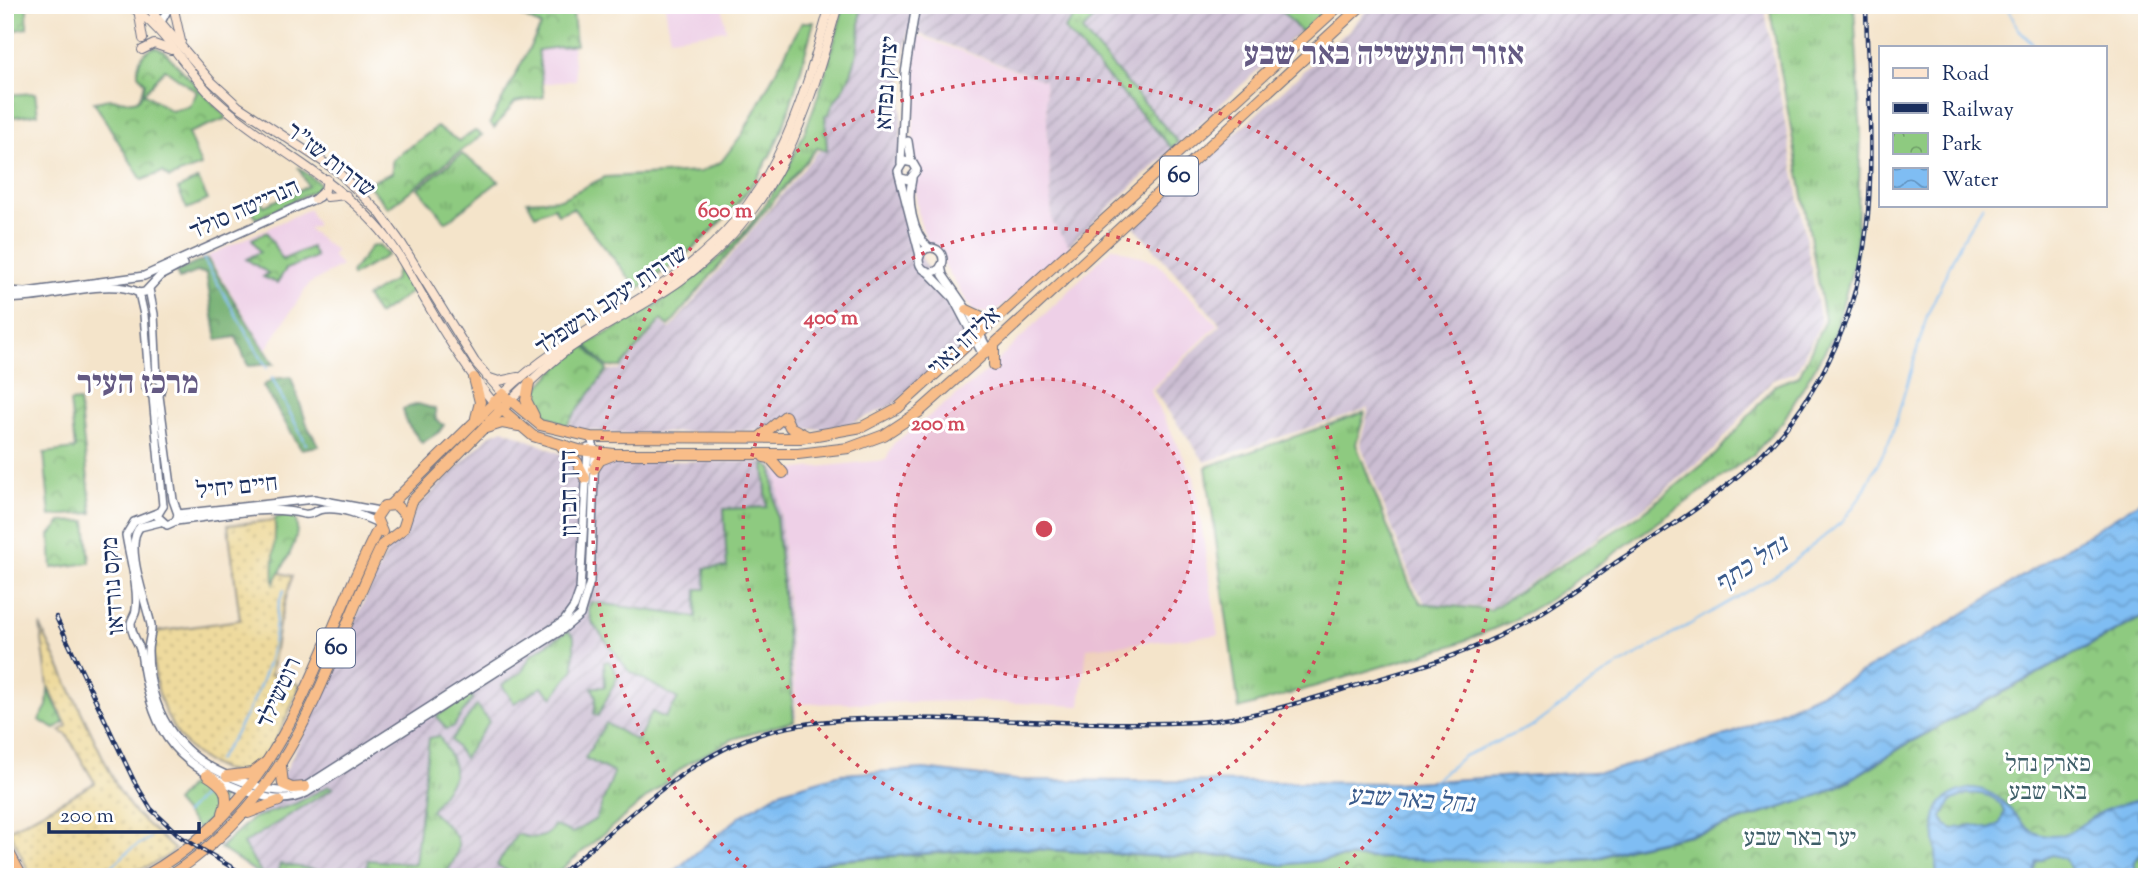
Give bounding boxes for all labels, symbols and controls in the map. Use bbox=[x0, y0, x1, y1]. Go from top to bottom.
district label: אזור התעשייה באר שבע bbox=[1244, 33, 1524, 79]
street label: יצחק נפחא bbox=[868, 35, 908, 131]
legend bbox=[1879, 46, 2106, 206]
text: Road bbox=[1942, 60, 1989, 90]
text: Railway bbox=[1942, 96, 2014, 126]
street label: שדרות שז"ר bbox=[278, 115, 382, 207]
text: Park bbox=[1942, 130, 1983, 160]
road number: 60 bbox=[1160, 156, 1198, 196]
text: Water bbox=[1942, 166, 1999, 196]
street label: הנרייטה סולד bbox=[185, 171, 305, 249]
text: 600 m bbox=[698, 197, 753, 227]
street label: שדרות יעקב גרשפלד bbox=[529, 237, 695, 365]
street label: אליהו נאוי bbox=[921, 299, 1009, 385]
text: 400 m bbox=[803, 304, 859, 334]
district label: מרכז העיר bbox=[77, 362, 199, 408]
text: 200 m bbox=[911, 410, 966, 440]
street label: דרך חברון bbox=[552, 449, 588, 537]
street label: חיים יחיל bbox=[194, 467, 280, 509]
centre of rings bbox=[1032, 517, 1056, 541]
water label: נחל כתף bbox=[1708, 526, 1798, 603]
street label: מקס נורדאו bbox=[94, 536, 134, 636]
road number: 60 bbox=[317, 628, 355, 668]
street label: רוטשילד bbox=[249, 652, 311, 734]
park label: פארק נחל באר שבע bbox=[2005, 748, 2091, 810]
water label: נחל באר שבע bbox=[1347, 778, 1477, 824]
scale bar bbox=[49, 791, 200, 835]
text: 200 m bbox=[60, 802, 114, 832]
park label: יער באר שבע bbox=[1744, 822, 1856, 856]

